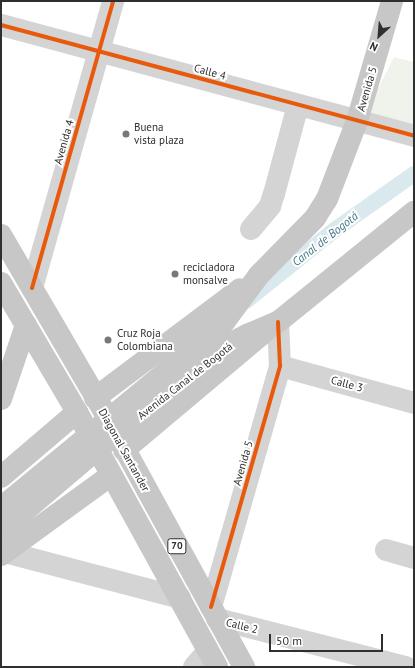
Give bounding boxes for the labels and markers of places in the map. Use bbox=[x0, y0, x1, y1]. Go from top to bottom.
place label: Buena vista plaza bbox=[134, 121, 184, 147]
marker: Buena vista plaza bbox=[121, 129, 131, 139]
place label: recicladora monsalve bbox=[183, 261, 235, 287]
marker: recicladora monsalve bbox=[170, 269, 180, 279]
place label: Cruz Roja Colombiana bbox=[117, 327, 173, 353]
marker: Cruz Roja Colombiana bbox=[102, 334, 114, 346]

